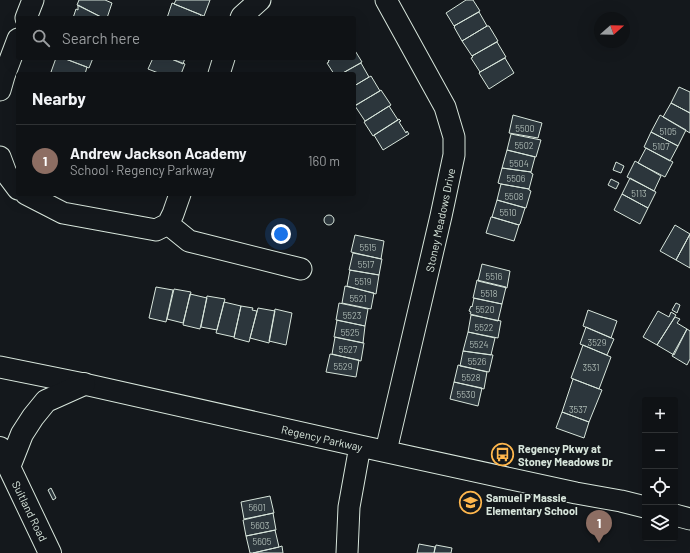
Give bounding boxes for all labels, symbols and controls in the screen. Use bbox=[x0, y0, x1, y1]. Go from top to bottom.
north arrow bbox=[594, 12, 630, 48]
search box bbox=[16, 16, 356, 60]
icon: search bbox=[30, 27, 52, 49]
text: Search here bbox=[62, 29, 140, 47]
text: Nearby bbox=[32, 88, 86, 108]
house number: 5500 bbox=[515, 123, 535, 134]
house number: 5105 bbox=[659, 126, 677, 137]
house number: 5502 bbox=[514, 140, 534, 151]
house number: 5107 bbox=[653, 141, 670, 152]
text: Andrew Jackson Academy bbox=[70, 144, 247, 162]
text: 1 bbox=[43, 153, 47, 169]
text: 160 m bbox=[308, 153, 340, 169]
house number: 5504 bbox=[509, 158, 529, 169]
text: School · Regency Parkway bbox=[70, 162, 215, 178]
street label: Stoney Meadows Drive bbox=[423, 167, 457, 273]
house number: 5506 bbox=[507, 173, 526, 184]
house number: 5113 bbox=[631, 188, 647, 199]
house number: 5508 bbox=[504, 191, 524, 202]
house number: 5510 bbox=[499, 207, 517, 218]
your location bbox=[271, 224, 291, 244]
house number: 5515 bbox=[360, 242, 377, 253]
house number: 5517 bbox=[358, 259, 375, 270]
house number: 5516 bbox=[486, 271, 503, 282]
house number: 5519 bbox=[355, 276, 372, 287]
house number: 5518 bbox=[481, 288, 498, 299]
house number: 5521 bbox=[349, 293, 367, 304]
house number: 5520 bbox=[475, 304, 495, 315]
house number: 5523 bbox=[343, 310, 362, 321]
house number: 5522 bbox=[475, 322, 494, 333]
house number: 5525 bbox=[341, 327, 360, 338]
house number: 3529 bbox=[588, 337, 607, 348]
house number: 5524 bbox=[469, 339, 489, 350]
house number: 5527 bbox=[339, 344, 358, 355]
house number: 5526 bbox=[468, 356, 487, 367]
house number: 5529 bbox=[334, 361, 353, 372]
house number: 3531 bbox=[583, 362, 599, 373]
house number: 5528 bbox=[462, 372, 481, 383]
house number: 5530 bbox=[457, 389, 475, 400]
map controls bbox=[642, 397, 678, 541]
button: + bbox=[642, 397, 678, 433]
house number: 3537 bbox=[569, 404, 588, 415]
street label: Regency Parkway bbox=[280, 422, 364, 454]
button: − bbox=[642, 433, 678, 469]
bus stop icon: Regency Pkwy at Stoney Meadows Dr bbox=[490, 441, 516, 467]
place label: Regency Pkwy at Stoney Meadows Dr bbox=[518, 442, 614, 468]
button: locate bbox=[642, 469, 678, 505]
street label: Suitland Road bbox=[10, 479, 50, 543]
school or university icon: Samuel P Massie Elementary School bbox=[458, 490, 484, 516]
place label: Samuel P Massie Elementary School bbox=[486, 491, 578, 517]
house number: 5601 bbox=[248, 502, 266, 513]
button: layers bbox=[642, 505, 678, 541]
pin: 1 bbox=[586, 510, 612, 543]
house number: 5603 bbox=[251, 520, 270, 531]
house number: 5605 bbox=[253, 536, 272, 547]

